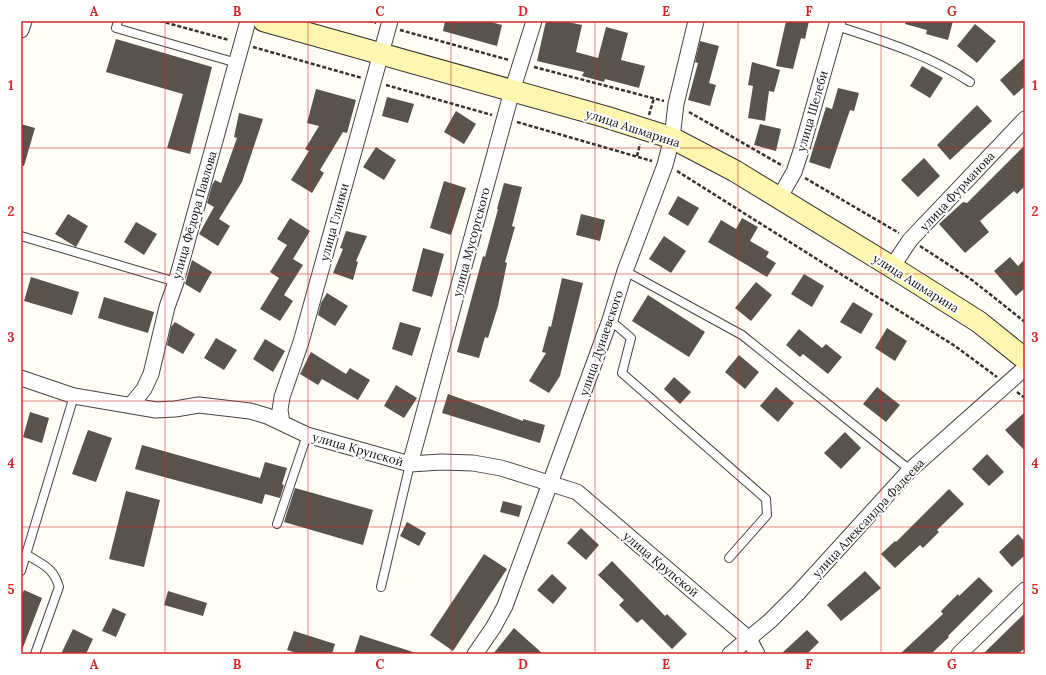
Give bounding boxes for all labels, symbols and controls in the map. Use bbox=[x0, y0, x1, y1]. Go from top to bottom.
text: A bbox=[90, 3, 99, 20]
text: B bbox=[233, 3, 242, 20]
text: C bbox=[376, 3, 385, 20]
text: D bbox=[518, 3, 528, 20]
text: E bbox=[662, 3, 670, 20]
text: F bbox=[805, 3, 813, 20]
text: G bbox=[947, 3, 957, 20]
street label: улица Шелеби bbox=[793, 69, 831, 153]
text: 1 bbox=[8, 77, 14, 94]
text: 1 bbox=[1032, 77, 1038, 94]
street label: улица Ашмарина bbox=[584, 106, 682, 150]
street label: улица Фурманова bbox=[916, 148, 998, 234]
street label: улица Фёдора Павлова bbox=[169, 149, 219, 281]
street label: улица Глинки bbox=[316, 181, 352, 263]
street label: улица Мусоргского bbox=[449, 186, 493, 298]
text: 2 bbox=[8, 203, 15, 220]
text: 2 bbox=[1032, 203, 1039, 220]
street label: улица Ашмарина bbox=[870, 251, 962, 315]
street label: улица Дунаевского bbox=[576, 288, 626, 398]
text: 3 bbox=[7, 329, 15, 346]
text: 3 bbox=[1031, 329, 1039, 346]
street label: улица Крупской bbox=[311, 429, 405, 469]
text: 4 bbox=[7, 455, 15, 472]
street label: улица Александра Фадеева bbox=[809, 455, 927, 581]
text: 4 bbox=[1031, 455, 1039, 472]
street label: улица Крупской bbox=[620, 528, 702, 600]
text: 5 bbox=[7, 581, 15, 598]
text: 5 bbox=[1031, 581, 1039, 598]
text: A bbox=[90, 656, 99, 673]
text: B bbox=[233, 656, 242, 673]
text: C bbox=[376, 656, 385, 673]
text: D bbox=[518, 656, 528, 673]
text: E bbox=[662, 656, 670, 673]
text: F bbox=[805, 656, 813, 673]
text: G bbox=[947, 656, 957, 673]

